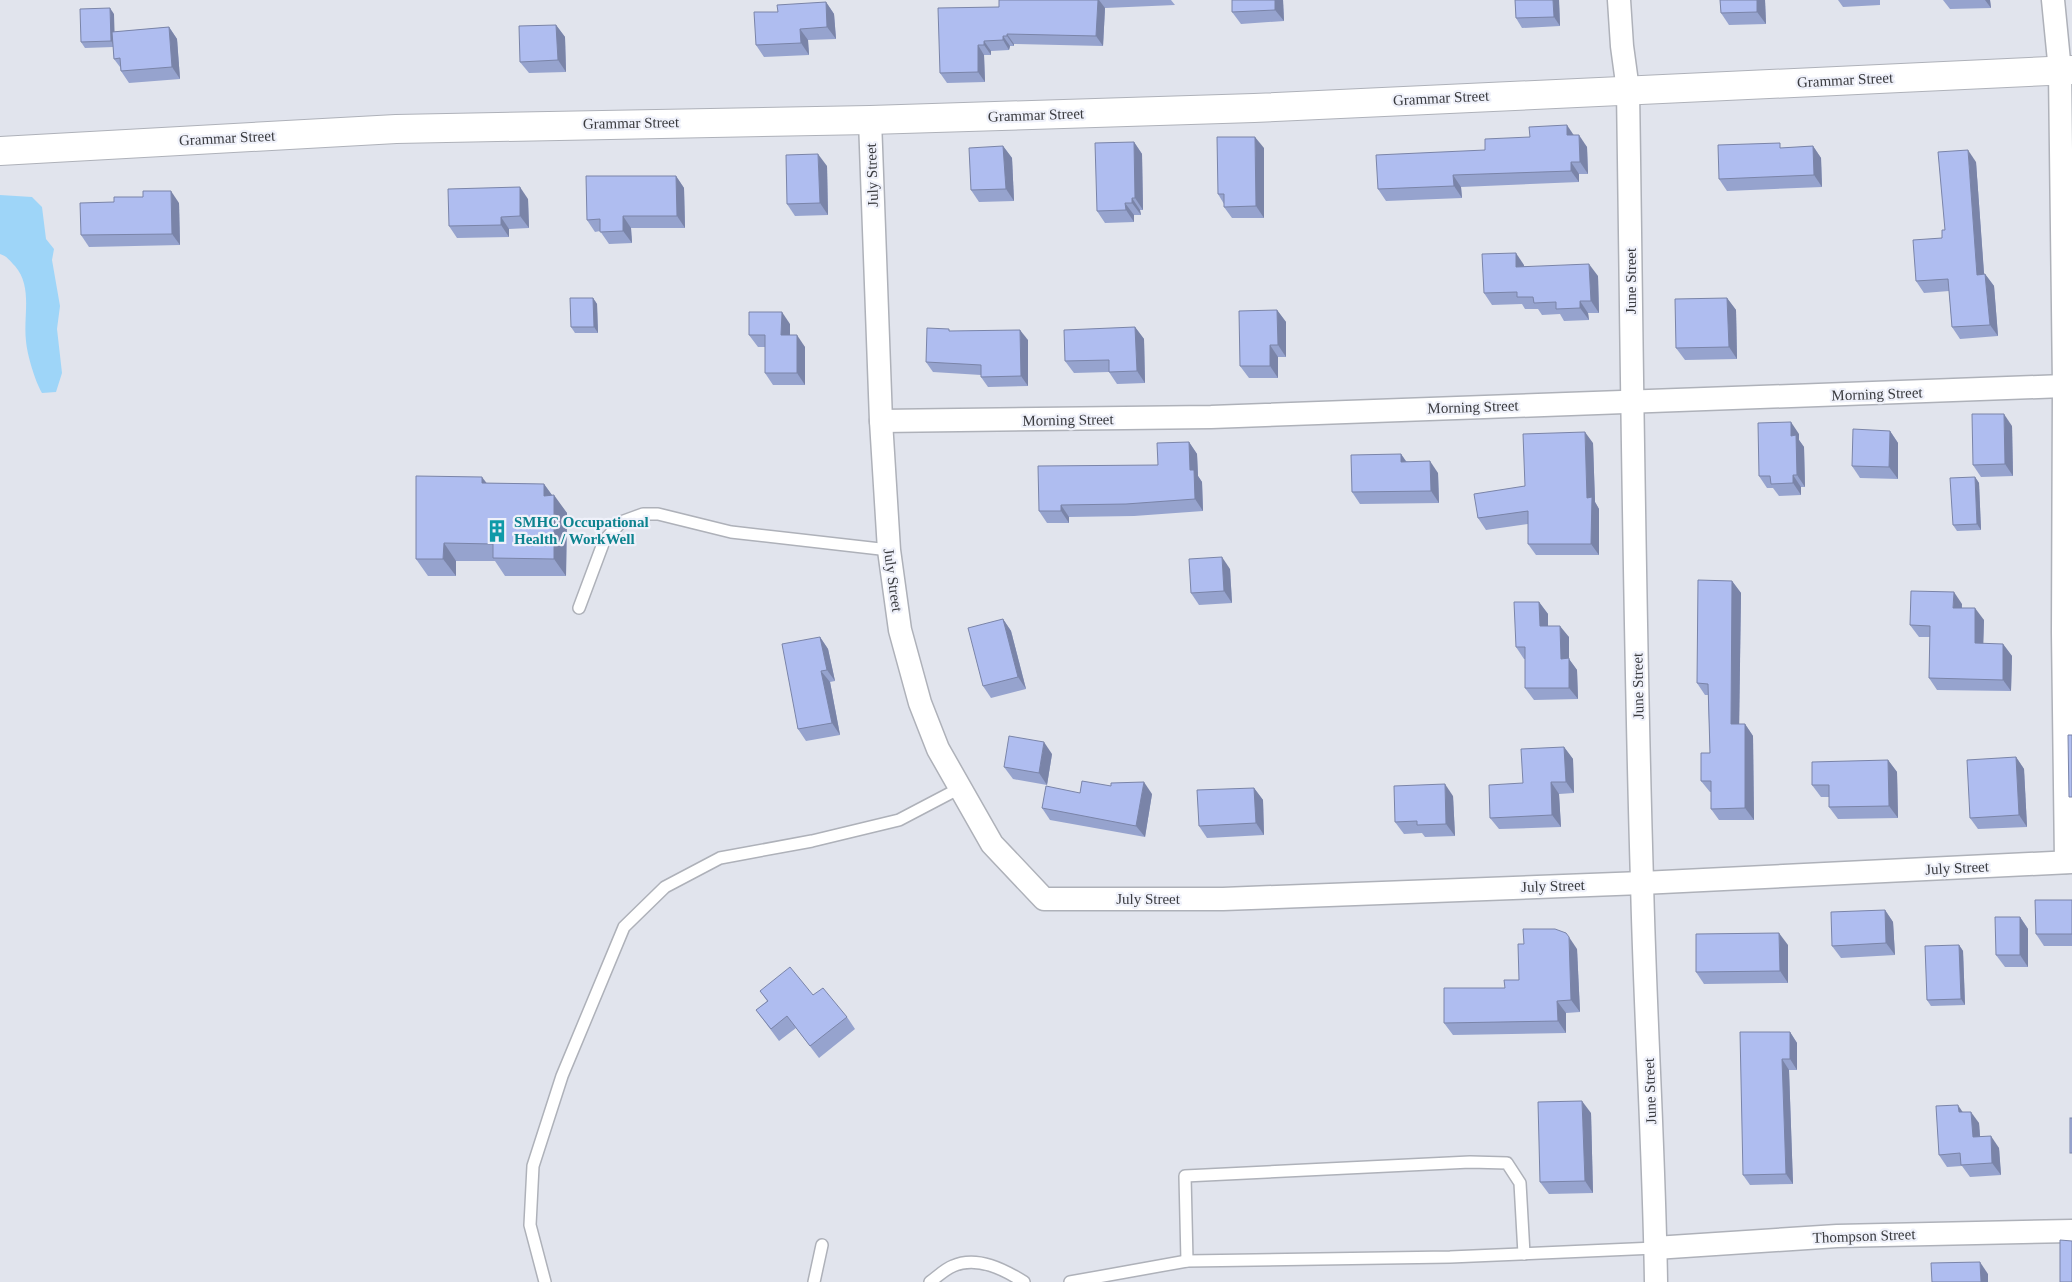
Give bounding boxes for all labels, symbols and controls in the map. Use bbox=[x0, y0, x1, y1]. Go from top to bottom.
street label: Grammar Street bbox=[1797, 69, 1894, 91]
street label: Grammar Street bbox=[1393, 87, 1490, 109]
street label: Grammar Street bbox=[988, 105, 1085, 125]
street label: Grammar Street bbox=[583, 114, 680, 132]
street label: Grammar Street bbox=[179, 127, 276, 149]
street label: July Street bbox=[863, 142, 881, 207]
street label: June Street bbox=[1623, 247, 1639, 314]
street label: Morning Street bbox=[1831, 384, 1924, 404]
street label: Morning Street bbox=[1427, 397, 1520, 417]
street label: Morning Street bbox=[1022, 411, 1115, 429]
place label: SMHC Occupational Health / WorkWell bbox=[514, 514, 649, 547]
building icon: SMHC Occupational Health / WorkWell bbox=[484, 518, 510, 544]
street label: July Street bbox=[881, 547, 905, 613]
street label: June Street bbox=[1629, 652, 1647, 719]
street label: July Street bbox=[1925, 858, 1990, 878]
street label: July Street bbox=[1521, 877, 1586, 895]
street label: July Street bbox=[1116, 891, 1181, 907]
street label: June Street bbox=[1641, 1057, 1659, 1124]
street label: Thompson Street bbox=[1812, 1226, 1917, 1246]

